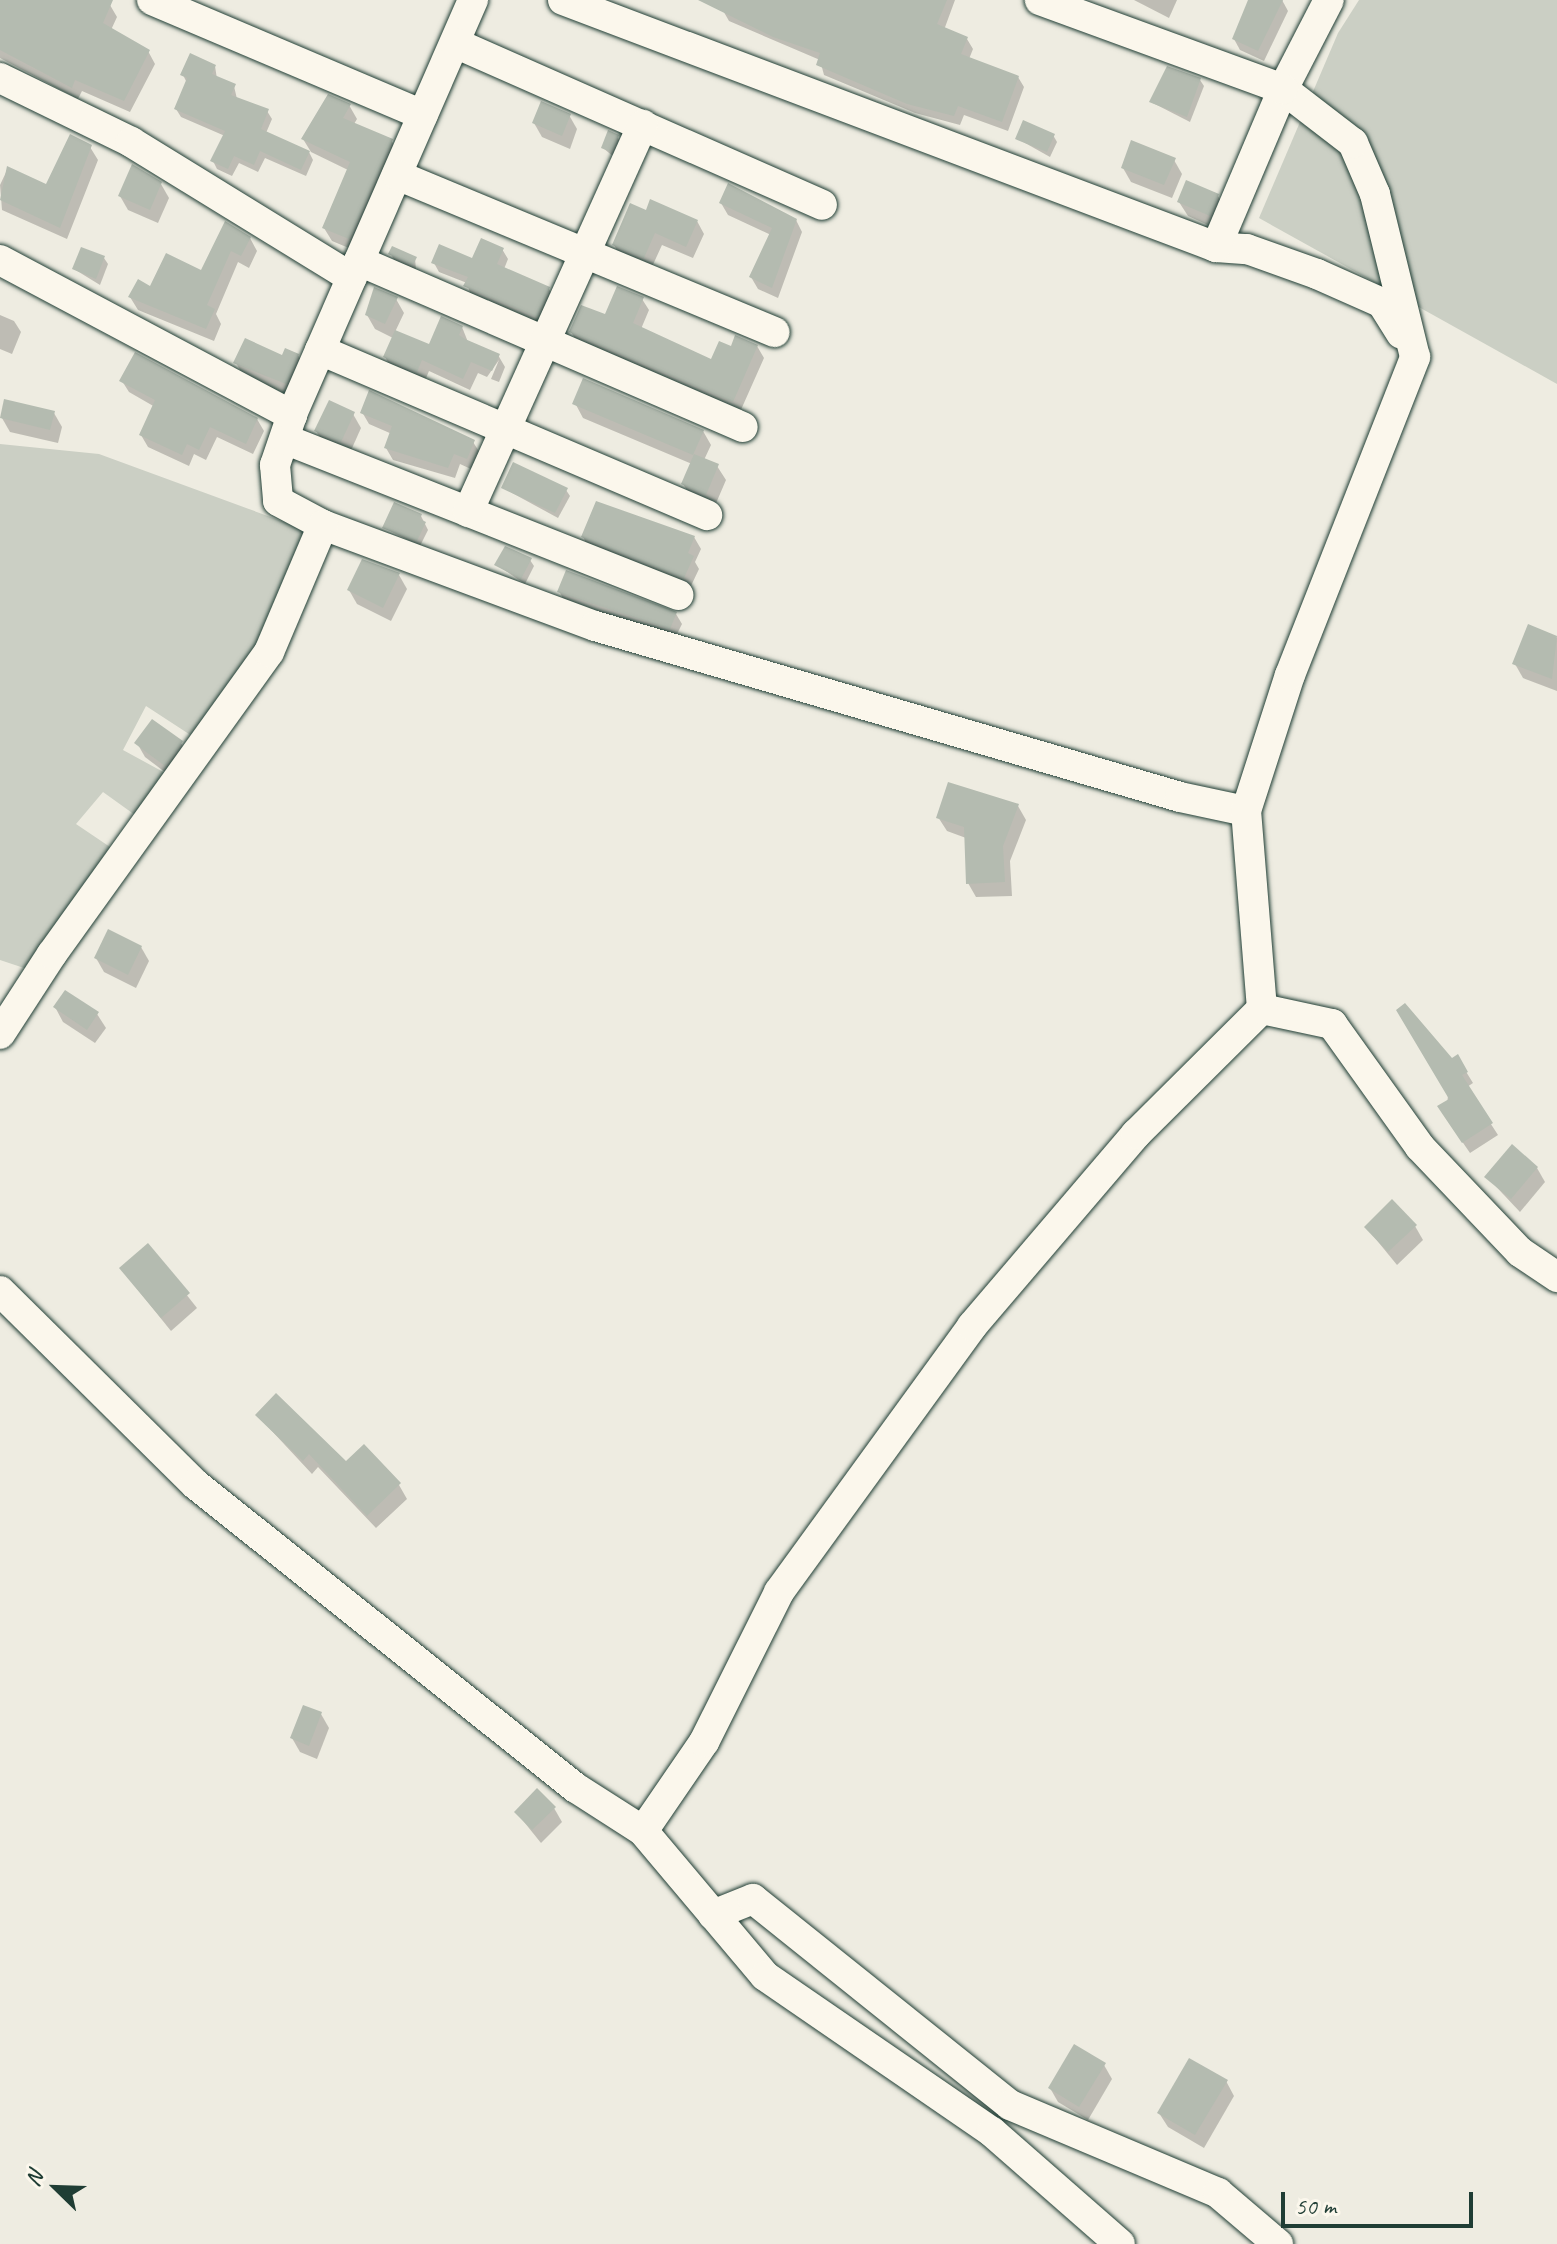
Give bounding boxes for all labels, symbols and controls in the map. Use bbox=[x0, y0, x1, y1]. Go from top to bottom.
north arrow bbox=[16, 2148, 96, 2228]
text: N bbox=[18, 2167, 49, 2190]
scale bar bbox=[1285, 2176, 1477, 2226]
text: 50 m bbox=[1295, 2191, 1336, 2221]

